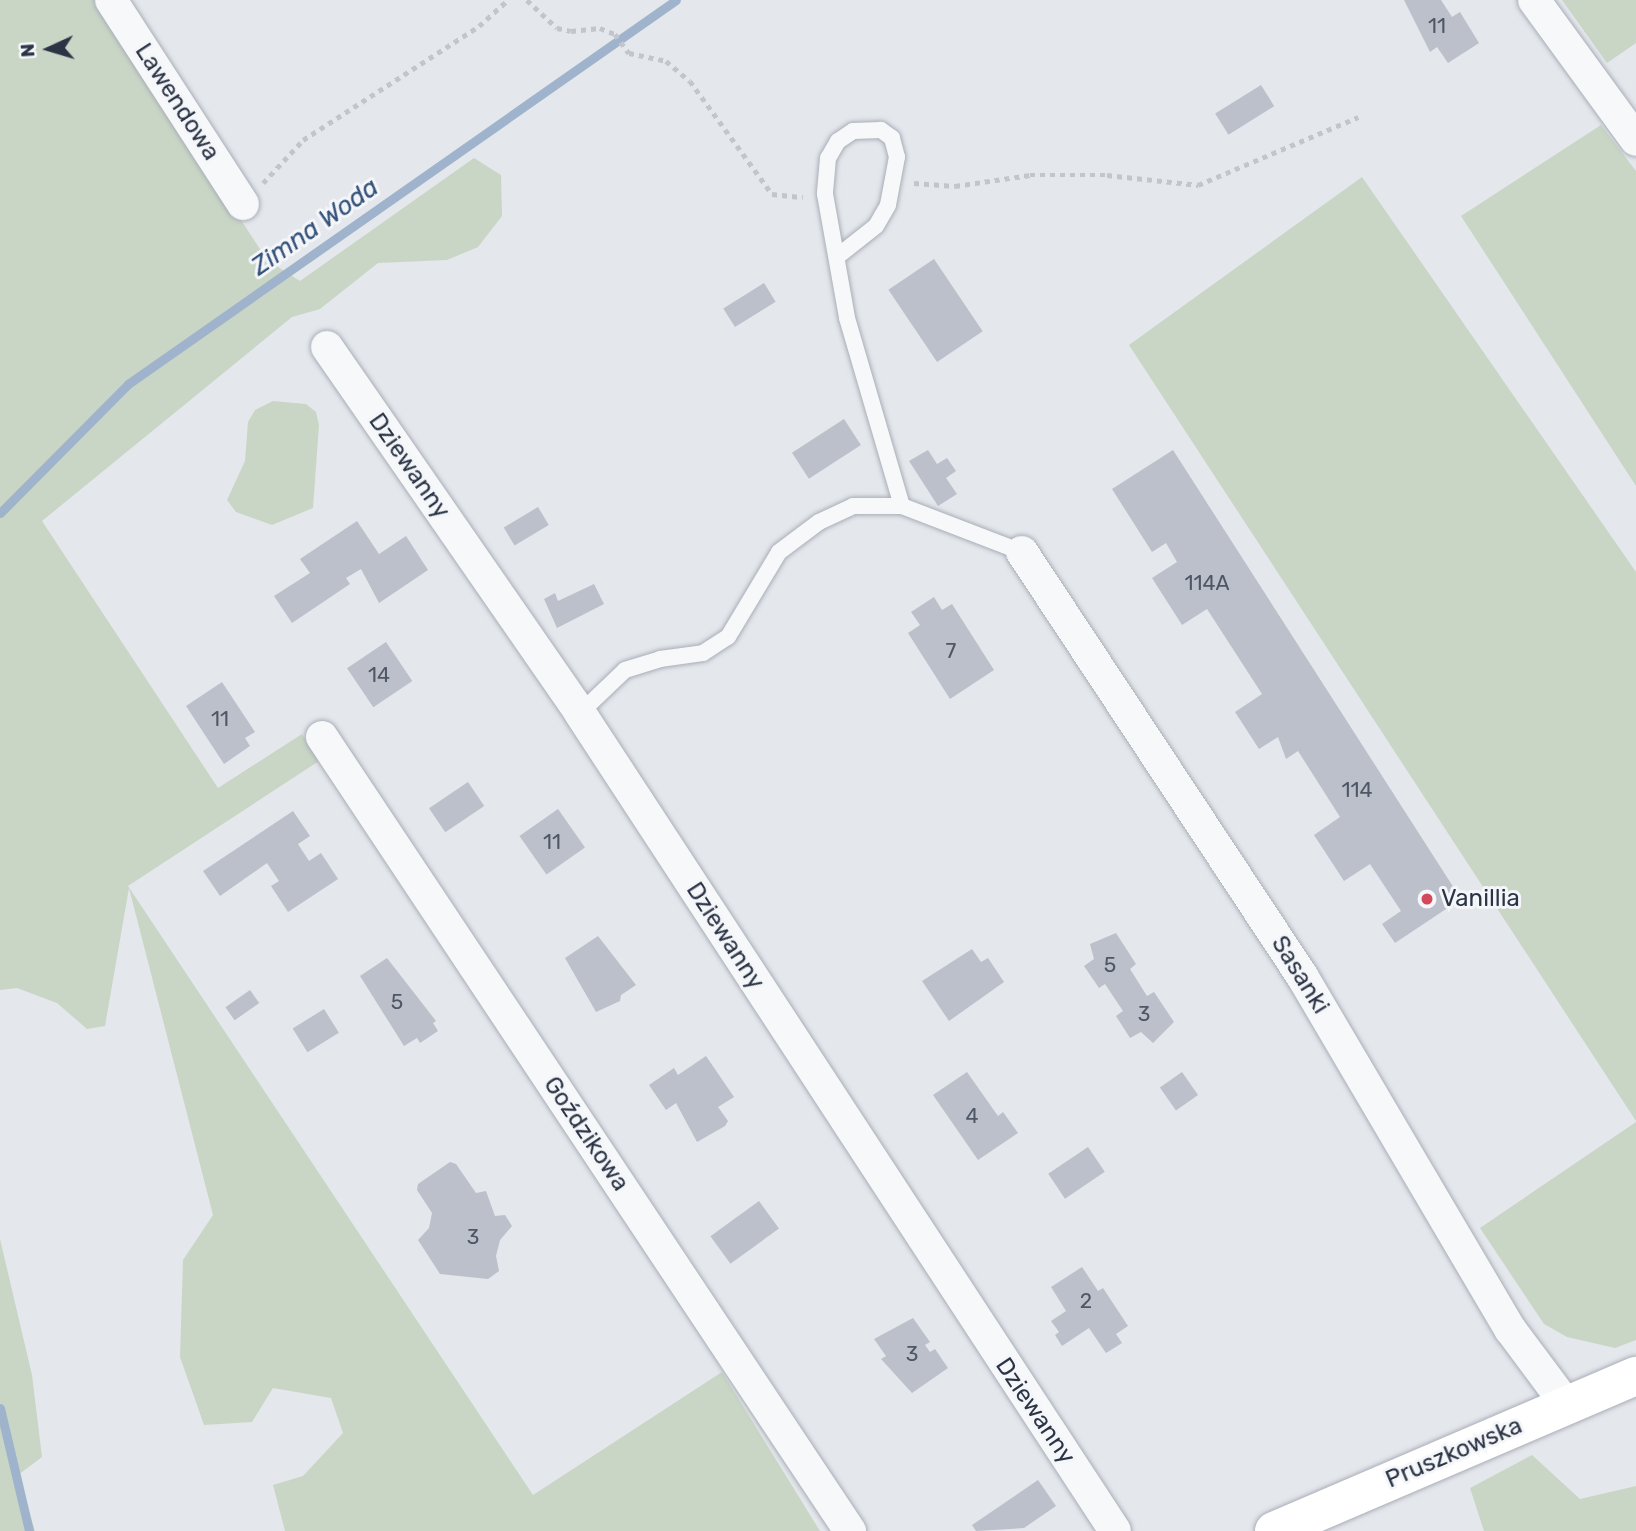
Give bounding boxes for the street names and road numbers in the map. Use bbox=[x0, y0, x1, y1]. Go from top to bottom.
street label: Lawendowa bbox=[129, 38, 225, 166]
street label: Dziewanny bbox=[362, 408, 456, 524]
street label: Dziewanny bbox=[680, 877, 770, 995]
street label: Sasanki bbox=[1265, 931, 1335, 1019]
street label: Goździkowa bbox=[537, 1071, 635, 1197]
street label: Dziewanny bbox=[989, 1352, 1081, 1470]
street label: Pruszkowska bbox=[1382, 1411, 1526, 1495]

